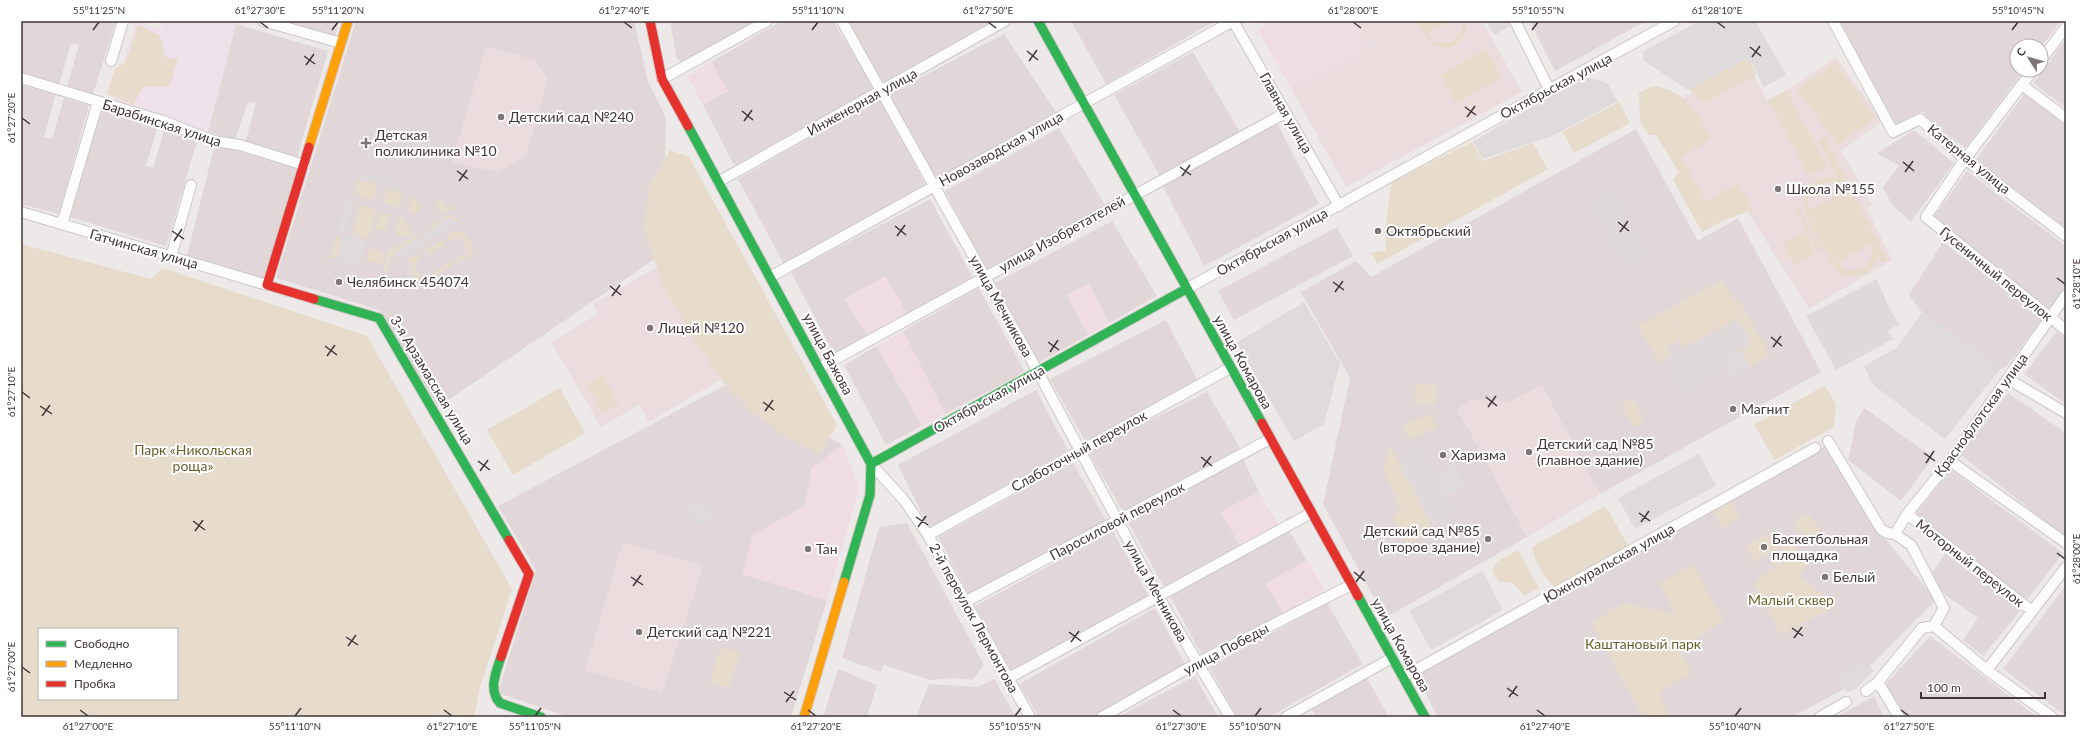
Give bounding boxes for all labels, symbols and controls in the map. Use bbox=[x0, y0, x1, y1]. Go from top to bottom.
text: 55°11'25"N bbox=[73, 4, 125, 16]
text: 61°27'30"E bbox=[235, 4, 285, 16]
text: 55°11'20"N bbox=[312, 4, 364, 16]
text: 61°27'40"E bbox=[599, 4, 649, 16]
text: 55°11'10"N bbox=[792, 4, 844, 16]
text: 61°27'50"E bbox=[963, 4, 1013, 16]
text: 61°28'00"E bbox=[1328, 4, 1378, 16]
text: 55°10'55"N bbox=[1512, 4, 1564, 16]
text: 61°28'10"E bbox=[1692, 4, 1742, 16]
text: 55°10'45"N bbox=[1992, 4, 2044, 16]
north arrow bbox=[2009, 38, 2049, 78]
text: С bbox=[2013, 44, 2028, 59]
street label: Октябрьская улица bbox=[1497, 49, 1615, 122]
street label: Инженерная улица bbox=[804, 64, 920, 139]
street label: Главная улица bbox=[1256, 69, 1316, 156]
text: 61°27'20"E bbox=[5, 93, 17, 143]
street label: Барабинская улица bbox=[100, 95, 224, 150]
street label: Новозаводская улица bbox=[936, 107, 1066, 190]
place label: Детский сад №240 bbox=[509, 108, 634, 125]
marker: Детский сад №240 bbox=[496, 112, 506, 122]
street label: Катерная улица bbox=[1924, 120, 2014, 197]
place label: Детская поликлиника №10 bbox=[375, 126, 497, 159]
marker: Детская поликлиника №10 bbox=[360, 137, 372, 149]
place label: Школа №155 bbox=[1786, 180, 1875, 197]
marker: Школа №155 bbox=[1773, 184, 1783, 194]
street label: улица Изобретателей bbox=[996, 192, 1128, 275]
street label: Октябрьская улица bbox=[1213, 204, 1330, 279]
place label: Октябрьский bbox=[1386, 222, 1471, 239]
street label: Гусеничный переулок bbox=[1936, 223, 2057, 325]
street label: Гатчинская улица bbox=[88, 225, 200, 272]
marker: Октябрьский bbox=[1373, 226, 1383, 236]
street label: улица Мечникова bbox=[966, 252, 1037, 360]
text: 61°28'10"E bbox=[2070, 259, 2082, 309]
place label: Челябинск 454074 bbox=[347, 273, 469, 290]
marker: Челябинск 454074 bbox=[334, 277, 344, 287]
street label: улица Бажова bbox=[800, 310, 857, 398]
street label: 3-я Арзамасская улица bbox=[387, 312, 478, 447]
street label: улица Комарова bbox=[1211, 312, 1276, 412]
place label: Лицей №120 bbox=[657, 319, 744, 336]
marker: Лицей №120 bbox=[645, 323, 655, 333]
street label: Краснофлотская улица bbox=[1930, 350, 2031, 480]
street label: Октябрьская улица bbox=[930, 361, 1047, 436]
text: 61°27'10"E bbox=[5, 367, 17, 417]
place label: Магнит bbox=[1741, 400, 1790, 417]
marker: Магнит bbox=[1728, 404, 1738, 414]
street label: Слаботочный переулок bbox=[1008, 406, 1150, 495]
place label: Детский сад №85 (главное здание) bbox=[1537, 435, 1654, 468]
park label: Парк «Никольская роща» bbox=[134, 441, 252, 474]
place label: Харизма bbox=[1451, 446, 1506, 463]
marker: Детский сад №85 (главное здание) bbox=[1524, 447, 1534, 457]
marker: Харизма bbox=[1438, 450, 1448, 460]
street label: Паросиловой переулок bbox=[1046, 477, 1188, 563]
street label: Моторный переулок bbox=[1913, 515, 2028, 611]
street label: Южноуральская улица bbox=[1540, 519, 1677, 606]
place label: Детский сад №85 (второе здание) bbox=[1363, 522, 1480, 555]
place label: Баскетбольная площадка bbox=[1772, 530, 1868, 563]
marker: Детский сад №85 (второе здание) bbox=[1483, 534, 1493, 544]
text: 61°28'00"E bbox=[2070, 534, 2082, 584]
street label: улица Мечникова bbox=[1121, 537, 1192, 645]
place label: Тан bbox=[816, 540, 838, 557]
street label: 2-й переулок Лермонтова bbox=[926, 540, 1023, 696]
marker: Баскетбольная площадка bbox=[1759, 542, 1769, 552]
marker: Тан bbox=[803, 544, 813, 554]
place label: Белый bbox=[1833, 568, 1875, 585]
marker: Белый bbox=[1820, 572, 1830, 582]
park label: Малый сквер bbox=[1748, 591, 1834, 608]
street label: улица Комарова bbox=[1369, 595, 1434, 695]
street label: улица Победы bbox=[1180, 619, 1271, 678]
place label: Детский сад №221 bbox=[647, 623, 772, 640]
marker: Детский сад №221 bbox=[634, 627, 644, 637]
legend bbox=[38, 628, 178, 700]
park label: Каштановый парк bbox=[1585, 635, 1702, 652]
text: Свободно bbox=[74, 636, 130, 651]
text: 61°27'00"E bbox=[5, 642, 17, 692]
text: Медленно bbox=[74, 656, 133, 671]
scale bar bbox=[1921, 674, 2045, 700]
text: Пробка bbox=[74, 676, 115, 691]
text: 100 m bbox=[1927, 680, 1961, 695]
text: 61°27'00"E bbox=[63, 720, 113, 732]
text: 55°11'10"N bbox=[269, 720, 321, 732]
text: 61°27'10"E bbox=[427, 720, 477, 732]
text: 55°11'05"N bbox=[509, 720, 561, 732]
text: 61°27'20"E bbox=[791, 720, 841, 732]
text: 55°10'55"N bbox=[989, 720, 1041, 732]
text: 61°27'30"E bbox=[1156, 720, 1206, 732]
text: 55°10'50"N bbox=[1229, 720, 1281, 732]
text: 61°27'40"E bbox=[1520, 720, 1570, 732]
text: 55°10'40"N bbox=[1709, 720, 1761, 732]
text: 61°27'50"E bbox=[1884, 720, 1934, 732]

